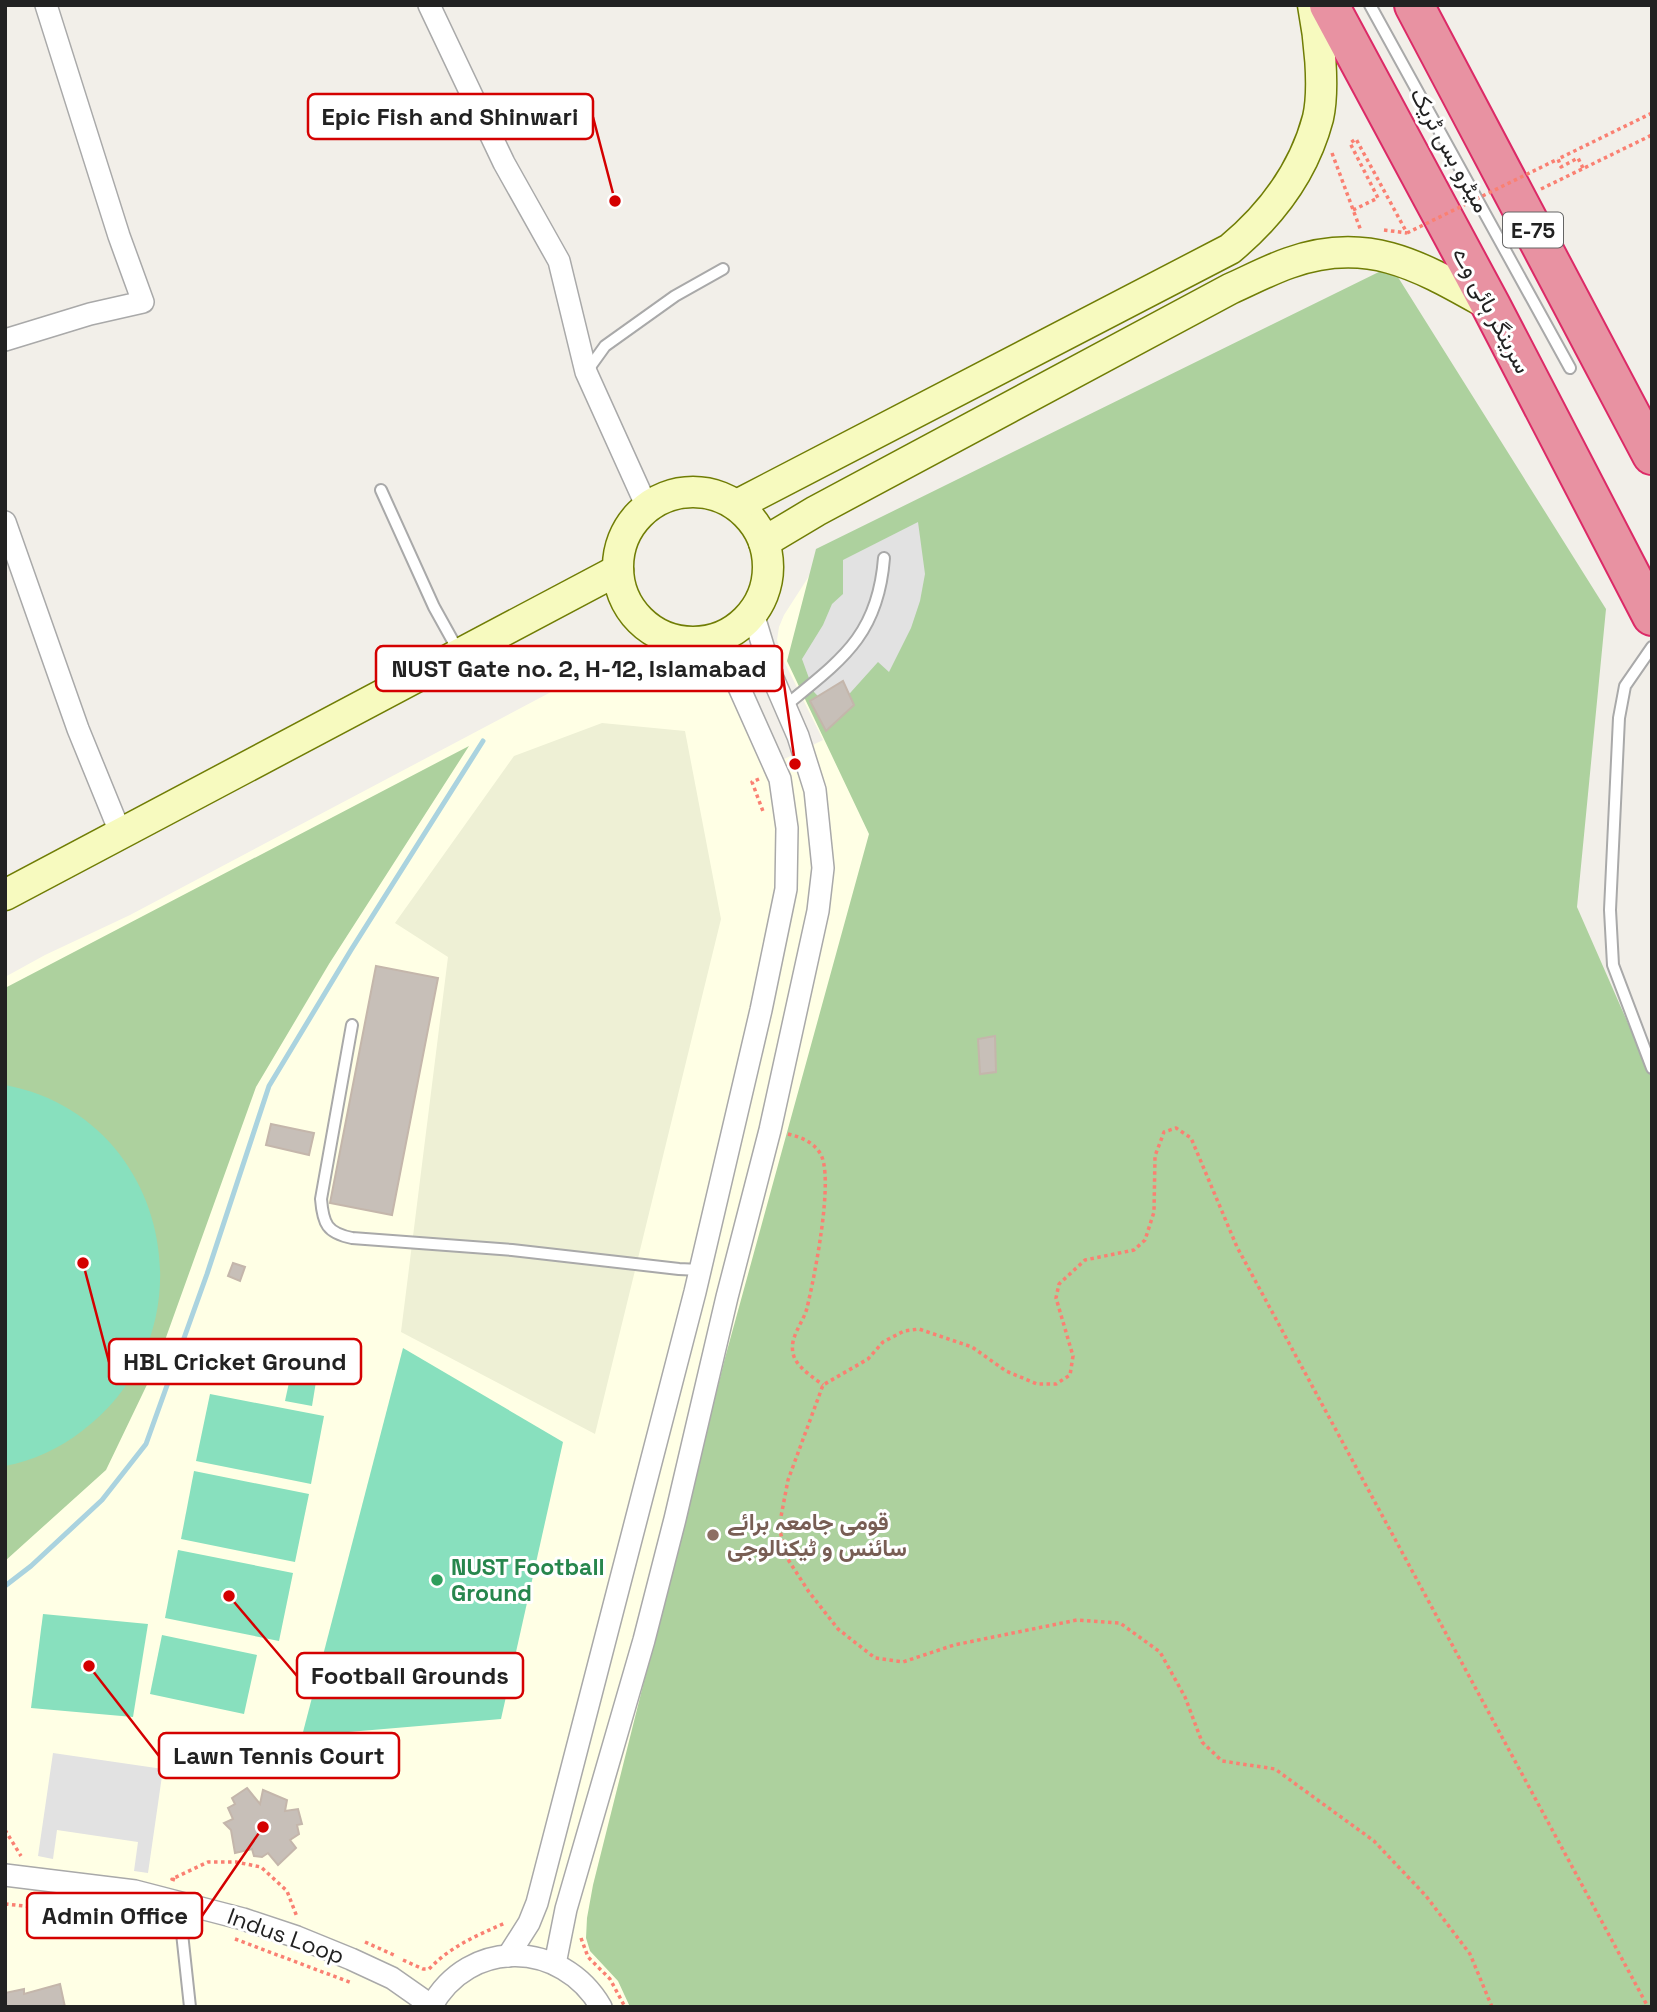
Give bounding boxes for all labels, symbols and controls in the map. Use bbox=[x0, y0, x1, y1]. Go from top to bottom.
street label: میٹرو بس ٹریک bbox=[1403, 82, 1497, 218]
callout: Epic Fish and Shinwari bbox=[308, 94, 593, 139]
text: Epic Fish and Shinwari bbox=[322, 101, 578, 132]
road number: E-75 bbox=[1503, 212, 1563, 247]
street label: سرینگر ہائی وے bbox=[1446, 241, 1538, 379]
callout: NUST Gate no. 2, H-12, Islamabad bbox=[376, 646, 782, 691]
text: NUST Gate no. 2, H-12, Islamabad bbox=[391, 653, 767, 684]
callout: HBL Cricket Ground bbox=[109, 1339, 361, 1384]
text: HBL Cricket Ground bbox=[123, 1346, 347, 1377]
place label: قومی جامعہ برائے سائنس و ٹیکنالوجی bbox=[727, 1507, 907, 1563]
marker: قومی جامعہ برائے سائنس و ٹیکنالوجی bbox=[705, 1527, 721, 1543]
place label: NUST Football Ground bbox=[451, 1552, 605, 1608]
marker: NUST Football Ground bbox=[429, 1572, 445, 1588]
callout: Football Grounds bbox=[297, 1653, 523, 1698]
text: Football Grounds bbox=[311, 1660, 509, 1691]
callout: Lawn Tennis Court bbox=[159, 1733, 399, 1778]
text: Lawn Tennis Court bbox=[173, 1740, 385, 1771]
callout: Admin Office bbox=[27, 1893, 202, 1938]
text: Admin Office bbox=[42, 1900, 188, 1931]
street label: Indus Loop bbox=[223, 1901, 349, 1971]

